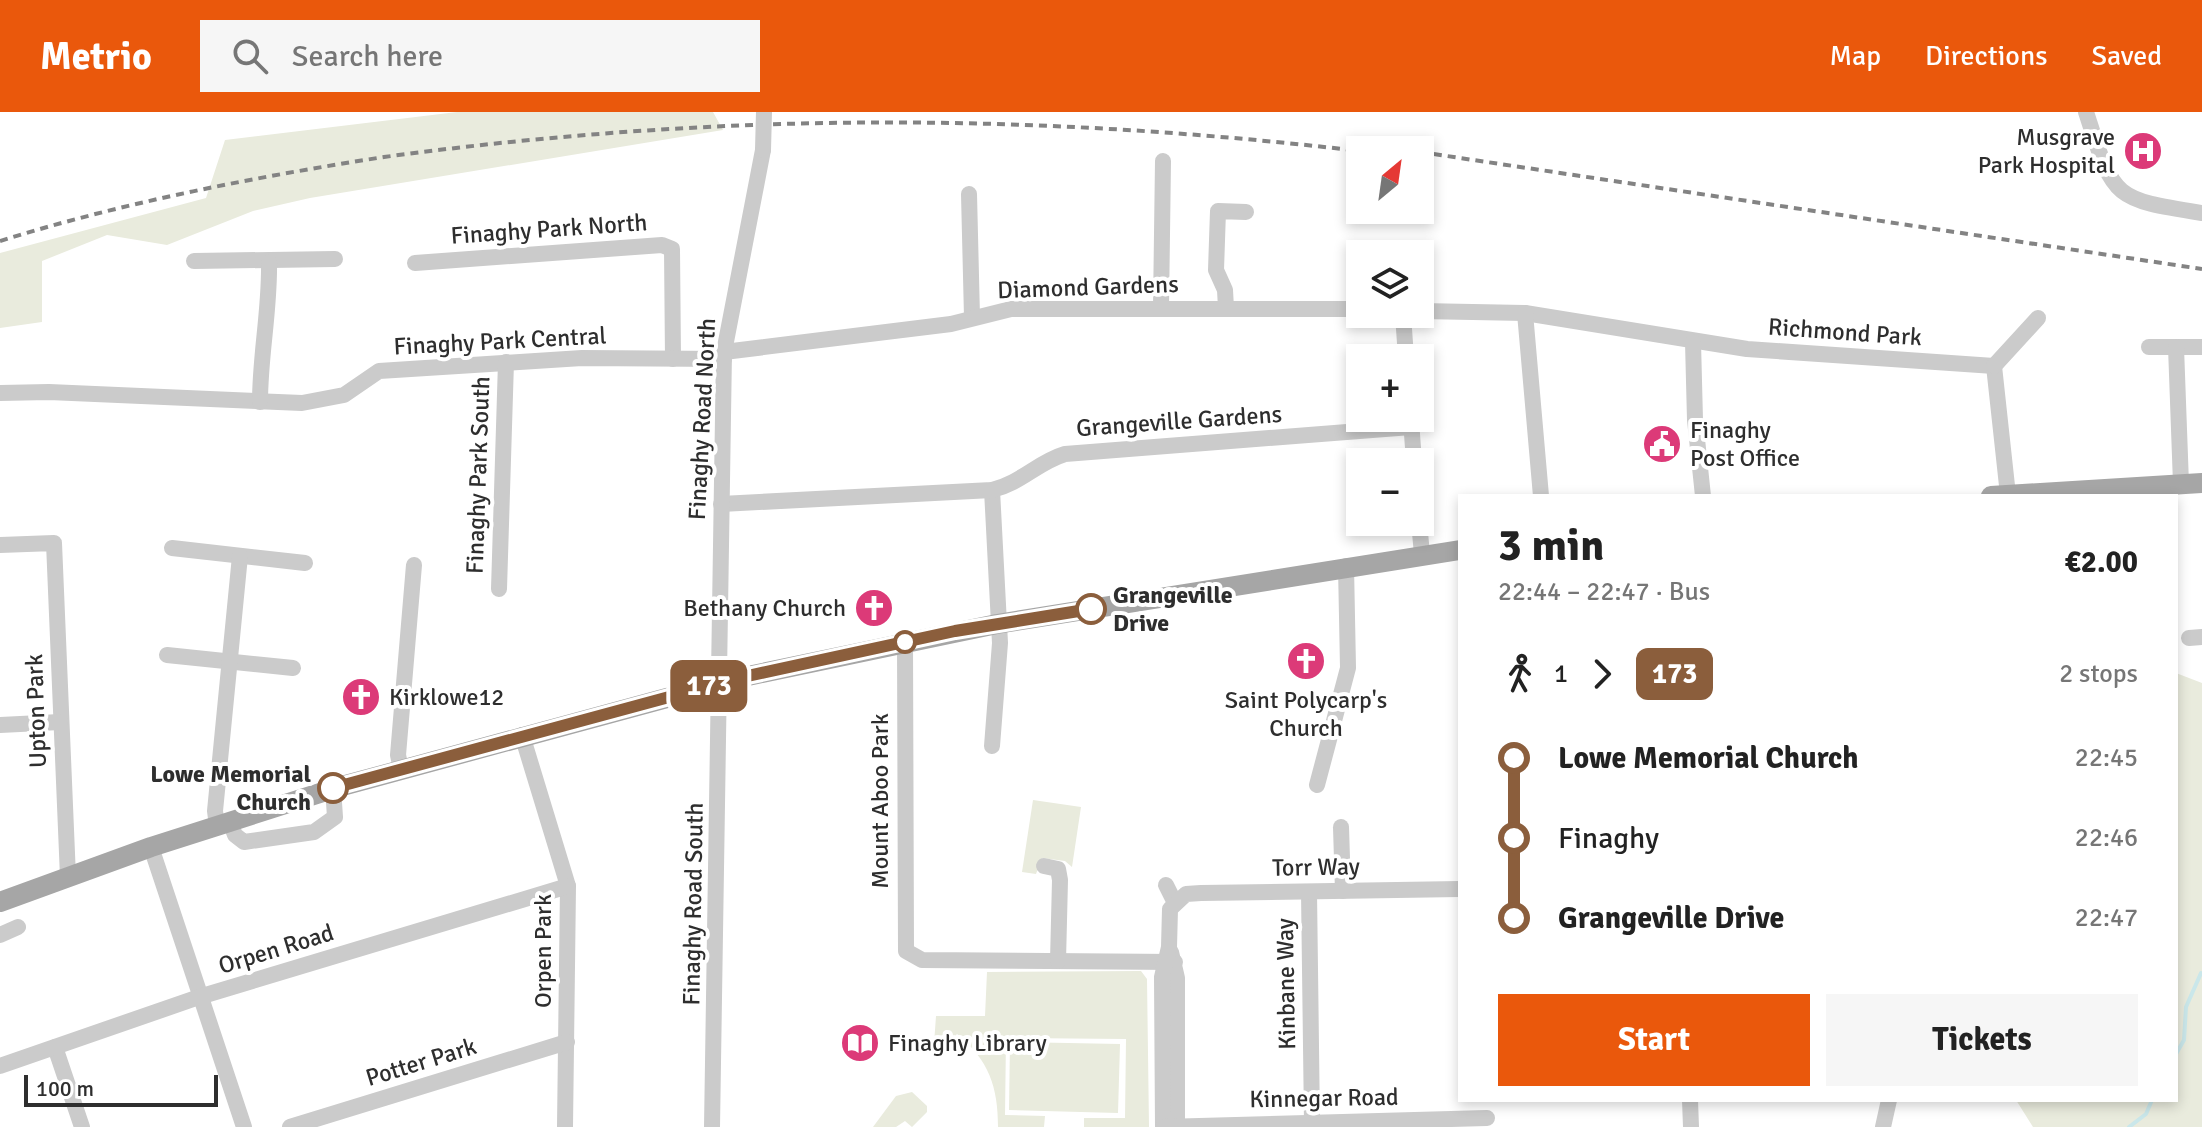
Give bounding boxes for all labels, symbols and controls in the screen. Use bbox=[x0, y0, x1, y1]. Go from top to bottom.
search box bbox=[200, 20, 760, 92]
text: Metrio bbox=[40, 33, 152, 80]
icon: search bbox=[228, 34, 272, 78]
text: Search here bbox=[292, 38, 443, 75]
text: Map bbox=[1829, 39, 1881, 73]
text: Directions bbox=[1925, 39, 2047, 73]
text: Saved bbox=[2091, 39, 2162, 73]
place label: Musgrave Park Hospital bbox=[1978, 122, 2115, 180]
hospital icon: Musgrave Park Hospital bbox=[2122, 130, 2164, 172]
north arrow bbox=[1346, 136, 1434, 224]
map controls bbox=[1346, 136, 1434, 536]
street label: Finaghy Park North bbox=[450, 207, 648, 251]
button: layers bbox=[1346, 240, 1434, 328]
street label: Diamond Gardens bbox=[997, 269, 1179, 305]
street label: Richmond Park bbox=[1767, 312, 1923, 352]
street label: Finaghy Road North bbox=[682, 317, 722, 521]
street label: Finaghy Park Central bbox=[393, 320, 607, 362]
button: + bbox=[1346, 344, 1434, 432]
street label: Finaghy Park South bbox=[460, 376, 496, 574]
street label: Grangeville Gardens bbox=[1075, 399, 1283, 443]
place label: Finaghy Post Office bbox=[1690, 415, 1800, 473]
public building icon: Finaghy Post Office bbox=[1641, 423, 1683, 465]
button: − bbox=[1346, 448, 1434, 536]
text: 3 min bbox=[1498, 519, 1604, 573]
text: €2.00 bbox=[2065, 544, 2138, 581]
text: 22:44 – 22:47 · Bus bbox=[1498, 576, 1710, 608]
place label: Grangeville Drive bbox=[1113, 580, 1233, 638]
church icon: Bethany Church bbox=[853, 587, 895, 629]
place label: Bethany Church bbox=[683, 593, 846, 623]
marker: Grangeville Drive bbox=[1076, 594, 1106, 624]
unlabelled marker bbox=[894, 631, 916, 653]
church icon: Saint Polycarp's Church bbox=[1285, 640, 1327, 682]
icon: walk bbox=[1498, 652, 1542, 696]
icon: forward bbox=[1580, 652, 1624, 696]
street label: Upton Park bbox=[19, 654, 53, 768]
text: 173 bbox=[1652, 657, 1697, 691]
text: 1 bbox=[1554, 658, 1568, 690]
text: 2 stops bbox=[2059, 658, 2138, 690]
line badge: 173 bbox=[663, 660, 755, 712]
text: 173 bbox=[686, 669, 732, 703]
church icon: Kirklowe12 bbox=[340, 676, 382, 718]
place label: Kirklowe12 bbox=[389, 682, 504, 712]
place label: Saint Polycarp's Church bbox=[1225, 685, 1387, 743]
street label: Mount Aboo Park bbox=[865, 713, 895, 889]
text: Lowe Memorial Church bbox=[1558, 740, 1859, 777]
text: 22:45 bbox=[2075, 742, 2138, 774]
place label: Lowe Memorial Church bbox=[150, 759, 311, 817]
marker: Lowe Memorial Church bbox=[318, 773, 348, 803]
street label: Finaghy Road South bbox=[676, 802, 710, 1006]
text: Finaghy bbox=[1558, 820, 1659, 857]
text: 22:46 bbox=[2075, 822, 2138, 854]
street label: Torr Way bbox=[1272, 851, 1360, 883]
street label: Orpen Park bbox=[528, 894, 558, 1008]
text: Grangeville Drive bbox=[1558, 900, 1784, 937]
text: 22:47 bbox=[2075, 902, 2138, 934]
street label: Orpen Road bbox=[215, 917, 337, 981]
street label: Kinbane Way bbox=[1270, 918, 1302, 1050]
button: Start bbox=[1498, 994, 1810, 1086]
button: Tickets bbox=[1826, 994, 2138, 1086]
library icon: Finaghy Library bbox=[839, 1022, 881, 1064]
place label: Finaghy Library bbox=[888, 1028, 1047, 1058]
street label: Potter Park bbox=[362, 1031, 480, 1093]
scale bar bbox=[24, 1071, 218, 1107]
text: 100 m bbox=[36, 1075, 94, 1102]
street label: Kinnegar Road bbox=[1249, 1082, 1399, 1114]

